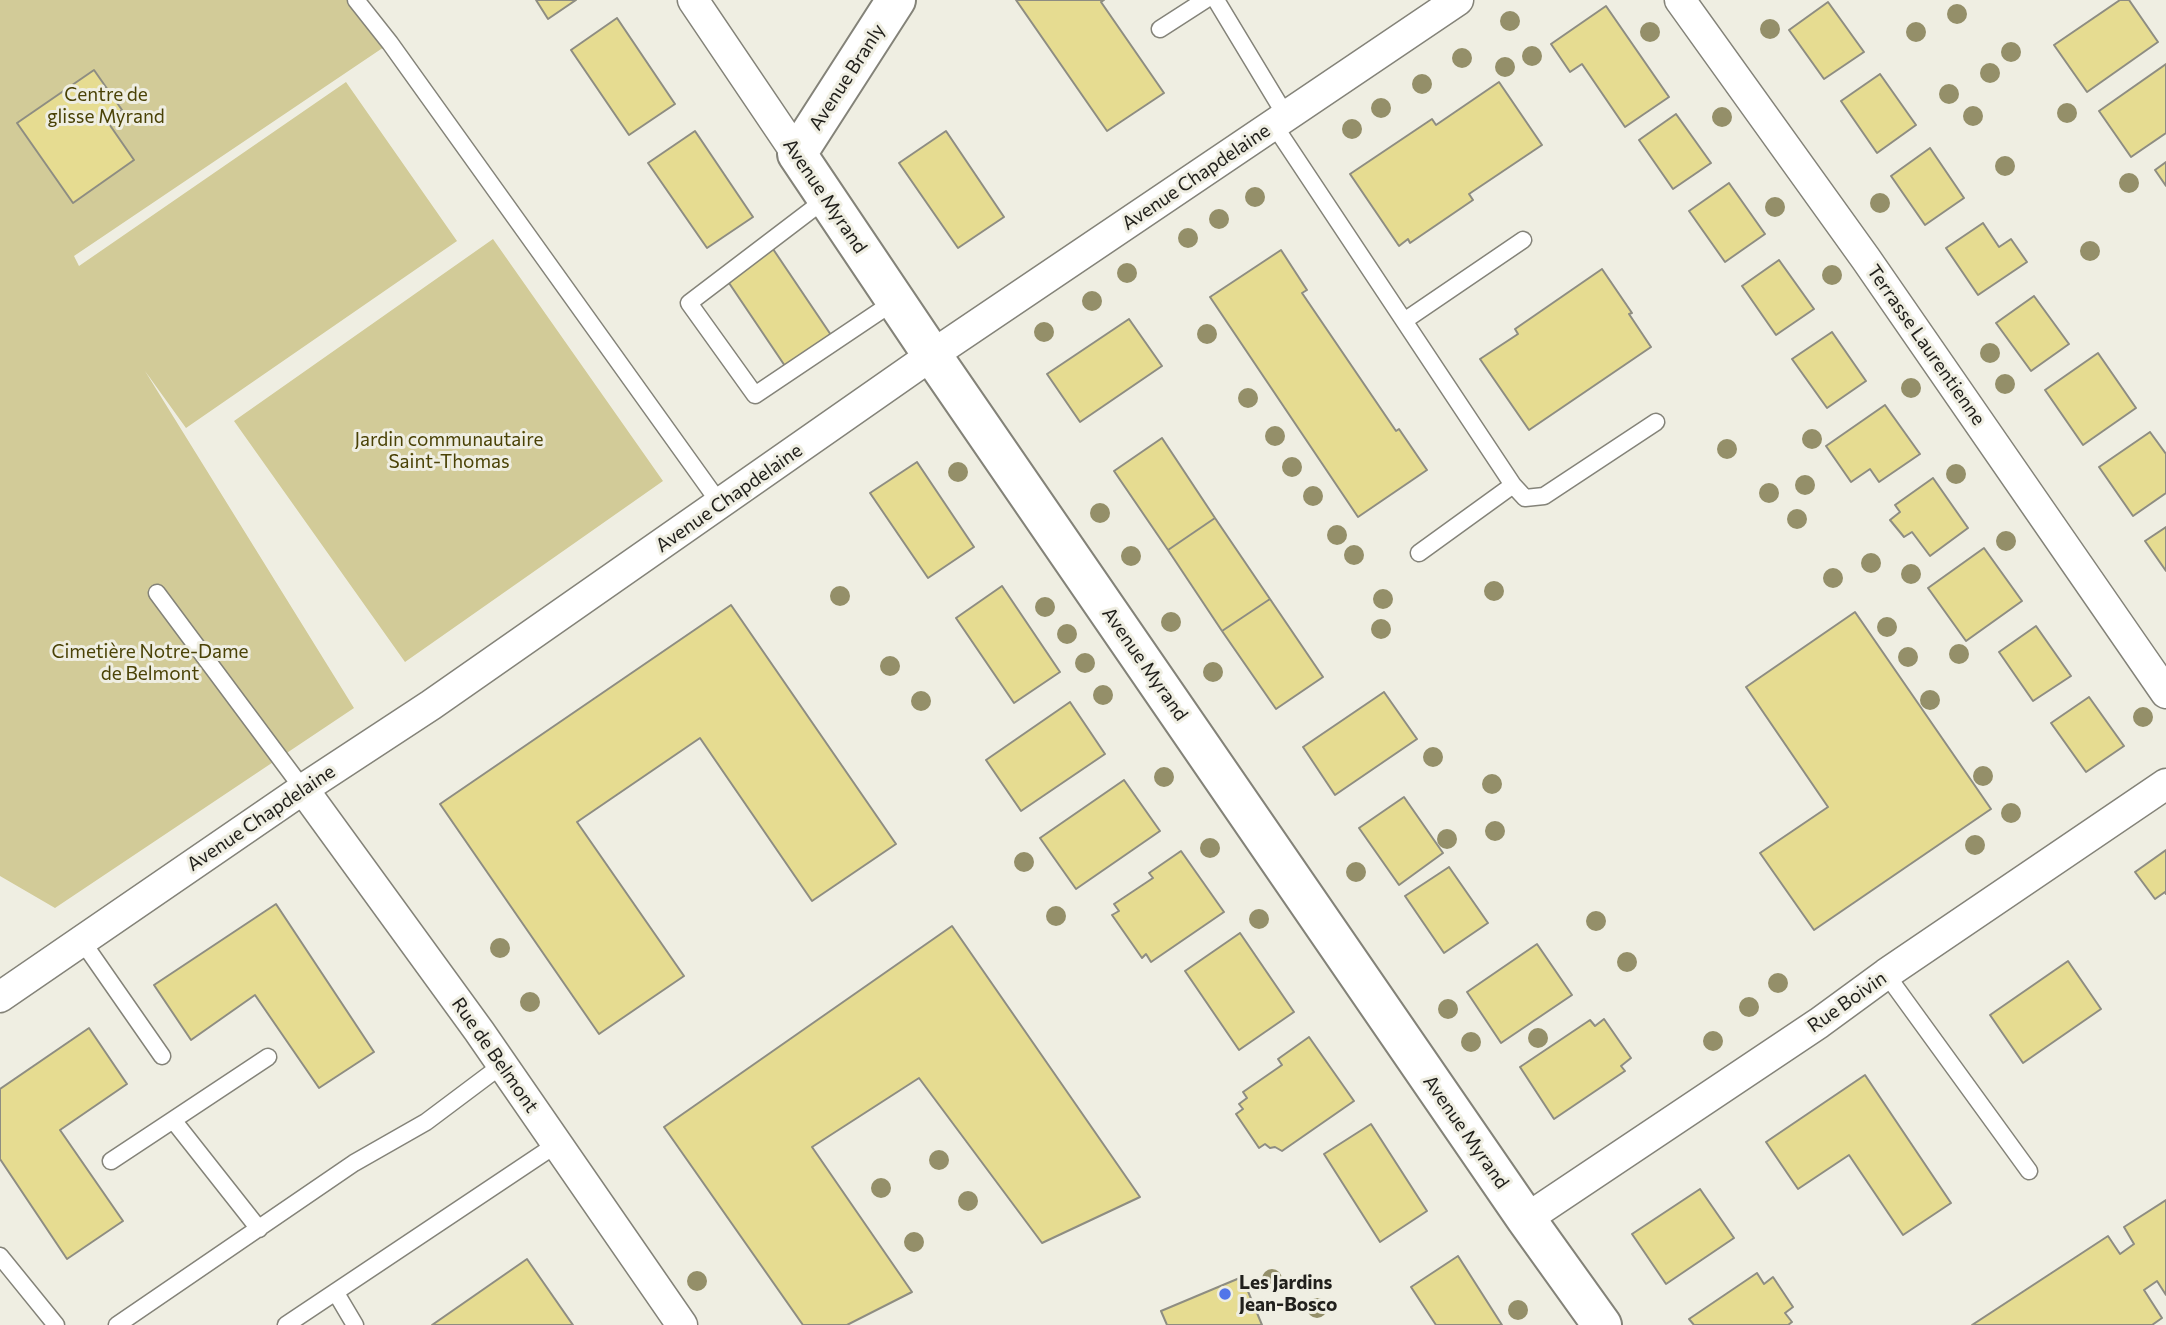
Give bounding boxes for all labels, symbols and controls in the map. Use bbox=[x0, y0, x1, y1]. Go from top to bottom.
street label: Avenue Branly bbox=[804, 20, 890, 134]
park label: Centre de glisse Myrand bbox=[47, 84, 165, 128]
street label: Avenue Chapdelaine bbox=[1118, 119, 1274, 235]
street label: Avenue Myrand bbox=[778, 134, 872, 258]
street label: Terrasse Laurentienne bbox=[1862, 260, 1990, 430]
park label: Jardin communautaire Saint-Thomas bbox=[355, 429, 543, 473]
street label: Avenue Chapdelaine bbox=[651, 439, 807, 557]
street label: Avenue Myrand bbox=[1097, 603, 1193, 725]
park label: Cimetière Notre-Dame de Belmont bbox=[51, 641, 249, 685]
street label: Avenue Chapdelaine bbox=[183, 760, 339, 876]
street label: Rue Boivin bbox=[1803, 967, 1891, 1037]
street label: Rue de Belmont bbox=[447, 993, 543, 1117]
street label: Avenue Myrand bbox=[1418, 1071, 1514, 1193]
place label: Les Jardins Jean-Bosco bbox=[1239, 1272, 1337, 1316]
marker: Les Jardins Jean-Bosco bbox=[1217, 1286, 1233, 1302]

